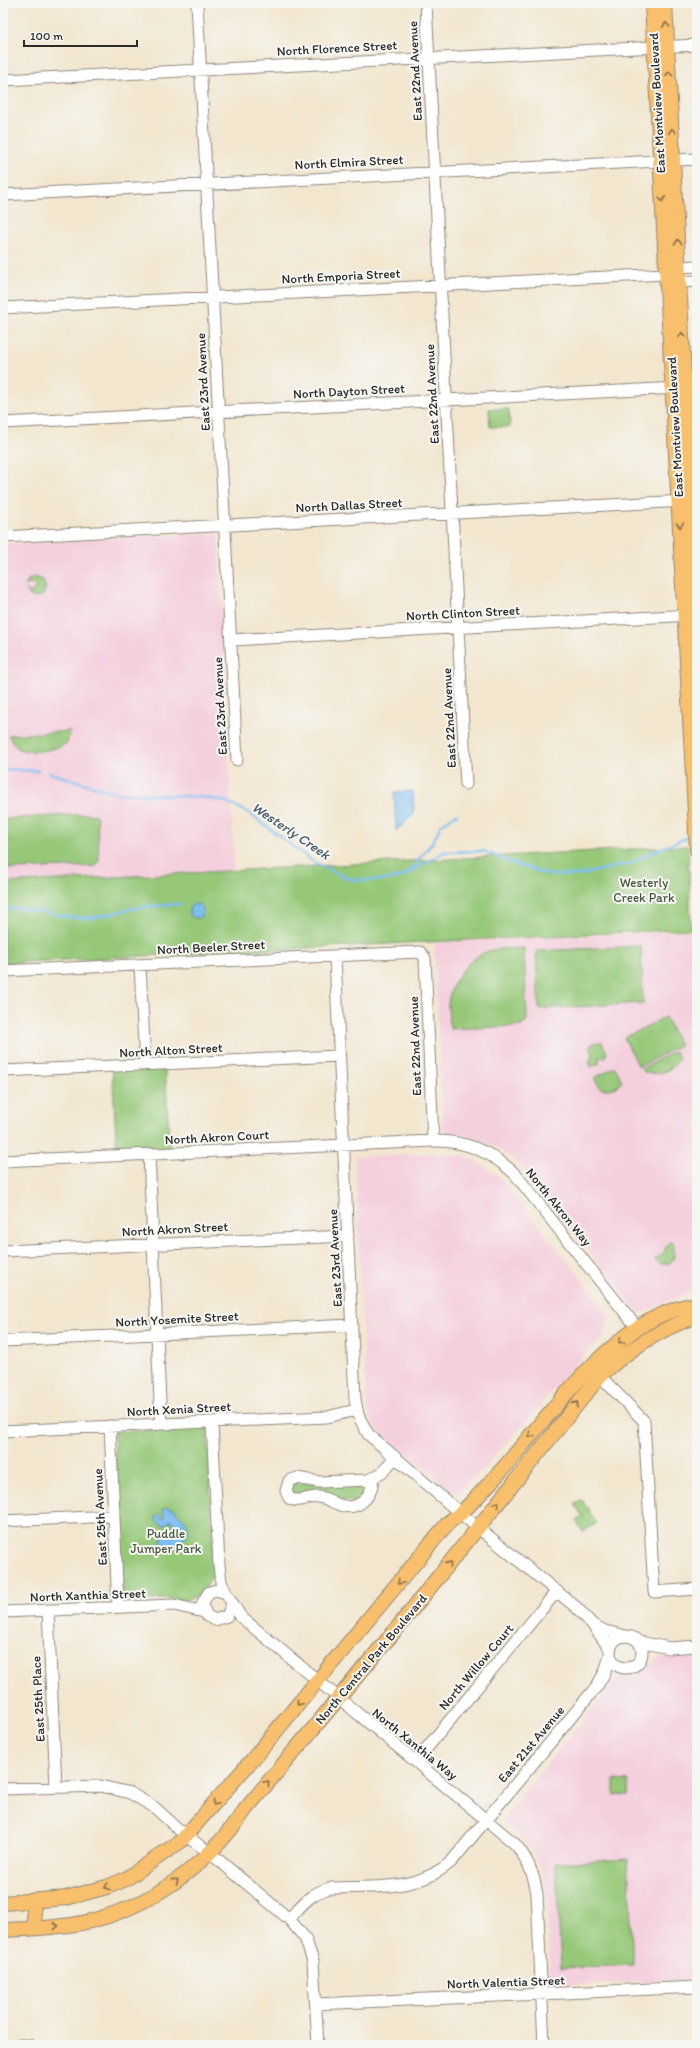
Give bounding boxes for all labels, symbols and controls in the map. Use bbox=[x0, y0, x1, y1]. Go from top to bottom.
street label: East 22nd Avenue bbox=[405, 21, 425, 121]
scale bar bbox=[24, 22, 137, 48]
one-way arrow bbox=[662, 22, 671, 28]
text: 100 m bbox=[30, 29, 63, 43]
street label: East Montview Boulevard bbox=[646, 32, 668, 174]
street label: North Florence Street bbox=[276, 37, 398, 59]
one-way arrow bbox=[665, 71, 673, 77]
one-way arrow bbox=[668, 128, 676, 134]
street label: North Elmira Street bbox=[294, 152, 404, 172]
one-way arrow bbox=[658, 196, 667, 202]
one-way arrow bbox=[673, 239, 682, 245]
street label: North Emporia Street bbox=[281, 265, 401, 287]
one-way arrow bbox=[678, 332, 686, 338]
street label: East 23rd Avenue bbox=[193, 333, 213, 431]
street label: East 22nd Avenue bbox=[422, 344, 442, 444]
street label: East Montview Boulevard bbox=[664, 356, 686, 498]
street label: North Dayton Street bbox=[293, 381, 405, 401]
street label: North Dallas Street bbox=[295, 495, 403, 515]
one-way arrow bbox=[676, 522, 684, 528]
street label: North Clinton Street bbox=[406, 603, 520, 623]
street label: East 23rd Avenue bbox=[210, 657, 230, 755]
street label: East 22nd Avenue bbox=[439, 668, 459, 768]
water label: Westerly Creek bbox=[249, 799, 334, 864]
park label: Westerly Creek Park bbox=[613, 875, 675, 905]
street label: North Beeler Street bbox=[157, 937, 266, 957]
street label: East 22nd Avenue bbox=[406, 996, 424, 1096]
street label: North Alton Street bbox=[119, 1040, 223, 1060]
street label: North Akron Court bbox=[164, 1127, 270, 1147]
street label: North Akron Way bbox=[523, 1165, 595, 1249]
street label: East 23rd Avenue bbox=[325, 1209, 345, 1307]
street label: North Akron Street bbox=[121, 1219, 229, 1239]
street label: North Yosemite Street bbox=[115, 1308, 239, 1330]
one-way arrow bbox=[618, 1336, 625, 1343]
street label: North Xenia Street bbox=[126, 1399, 232, 1419]
one-way arrow bbox=[572, 1401, 579, 1408]
one-way arrow bbox=[529, 1431, 536, 1438]
street label: East 25th Avenue bbox=[90, 1468, 110, 1566]
one-way arrow bbox=[492, 1502, 499, 1509]
park label: Puddle Jumper Park bbox=[130, 1526, 202, 1556]
one-way arrow bbox=[444, 1562, 451, 1569]
one-way arrow bbox=[398, 1577, 405, 1584]
street label: North Xanthia Street bbox=[30, 1585, 146, 1605]
street label: North Central Park Boulevard bbox=[312, 1591, 430, 1727]
street label: North Willow Court bbox=[436, 1621, 516, 1713]
street label: East 25th Place bbox=[28, 1656, 48, 1742]
one-way arrow bbox=[296, 1698, 303, 1705]
street label: East 21st Avenue bbox=[495, 1703, 567, 1785]
street label: North Xanthia Way bbox=[369, 1705, 461, 1783]
one-way arrow bbox=[263, 1780, 270, 1787]
one-way arrow bbox=[213, 1798, 220, 1805]
one-way arrow bbox=[171, 1879, 178, 1886]
one-way arrow bbox=[103, 1882, 110, 1890]
one-way arrow bbox=[53, 1922, 59, 1931]
street label: North Valentia Street bbox=[447, 1972, 565, 1992]

